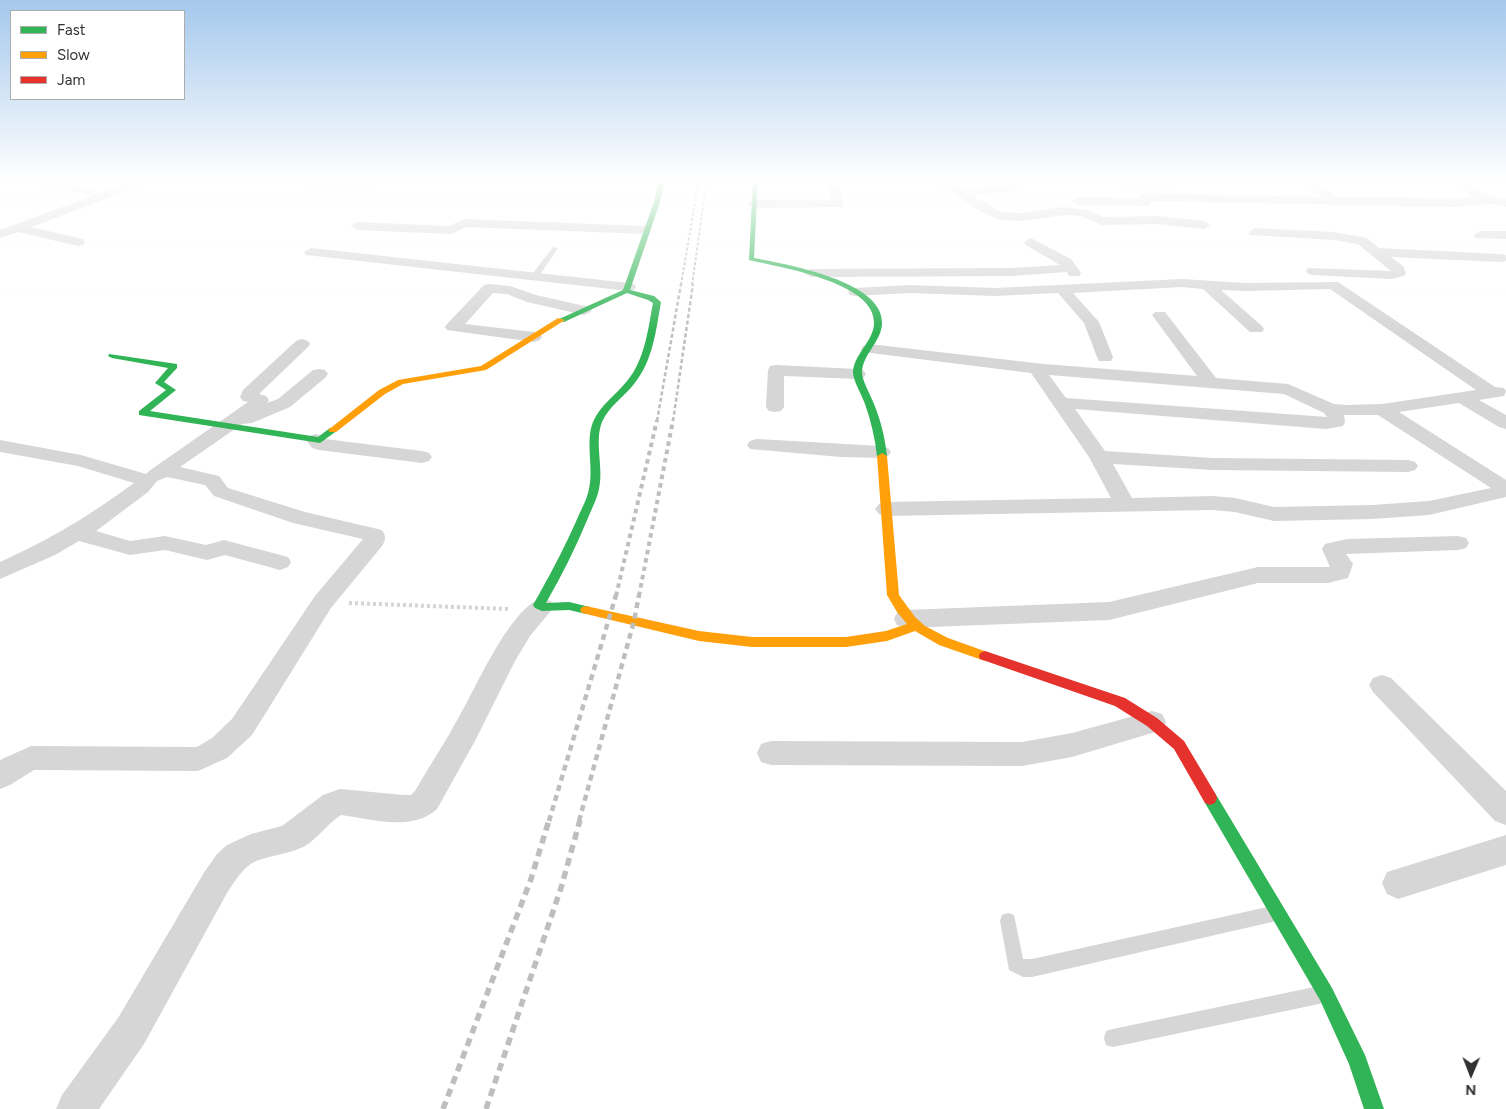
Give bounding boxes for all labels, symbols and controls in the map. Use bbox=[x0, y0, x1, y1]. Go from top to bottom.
legend bbox=[10, 10, 185, 100]
text: Fast bbox=[57, 21, 85, 39]
text: Slow bbox=[57, 46, 90, 64]
text: Jam bbox=[57, 71, 85, 89]
north arrow bbox=[1446, 1049, 1496, 1099]
text: N bbox=[1465, 1081, 1476, 1098]

